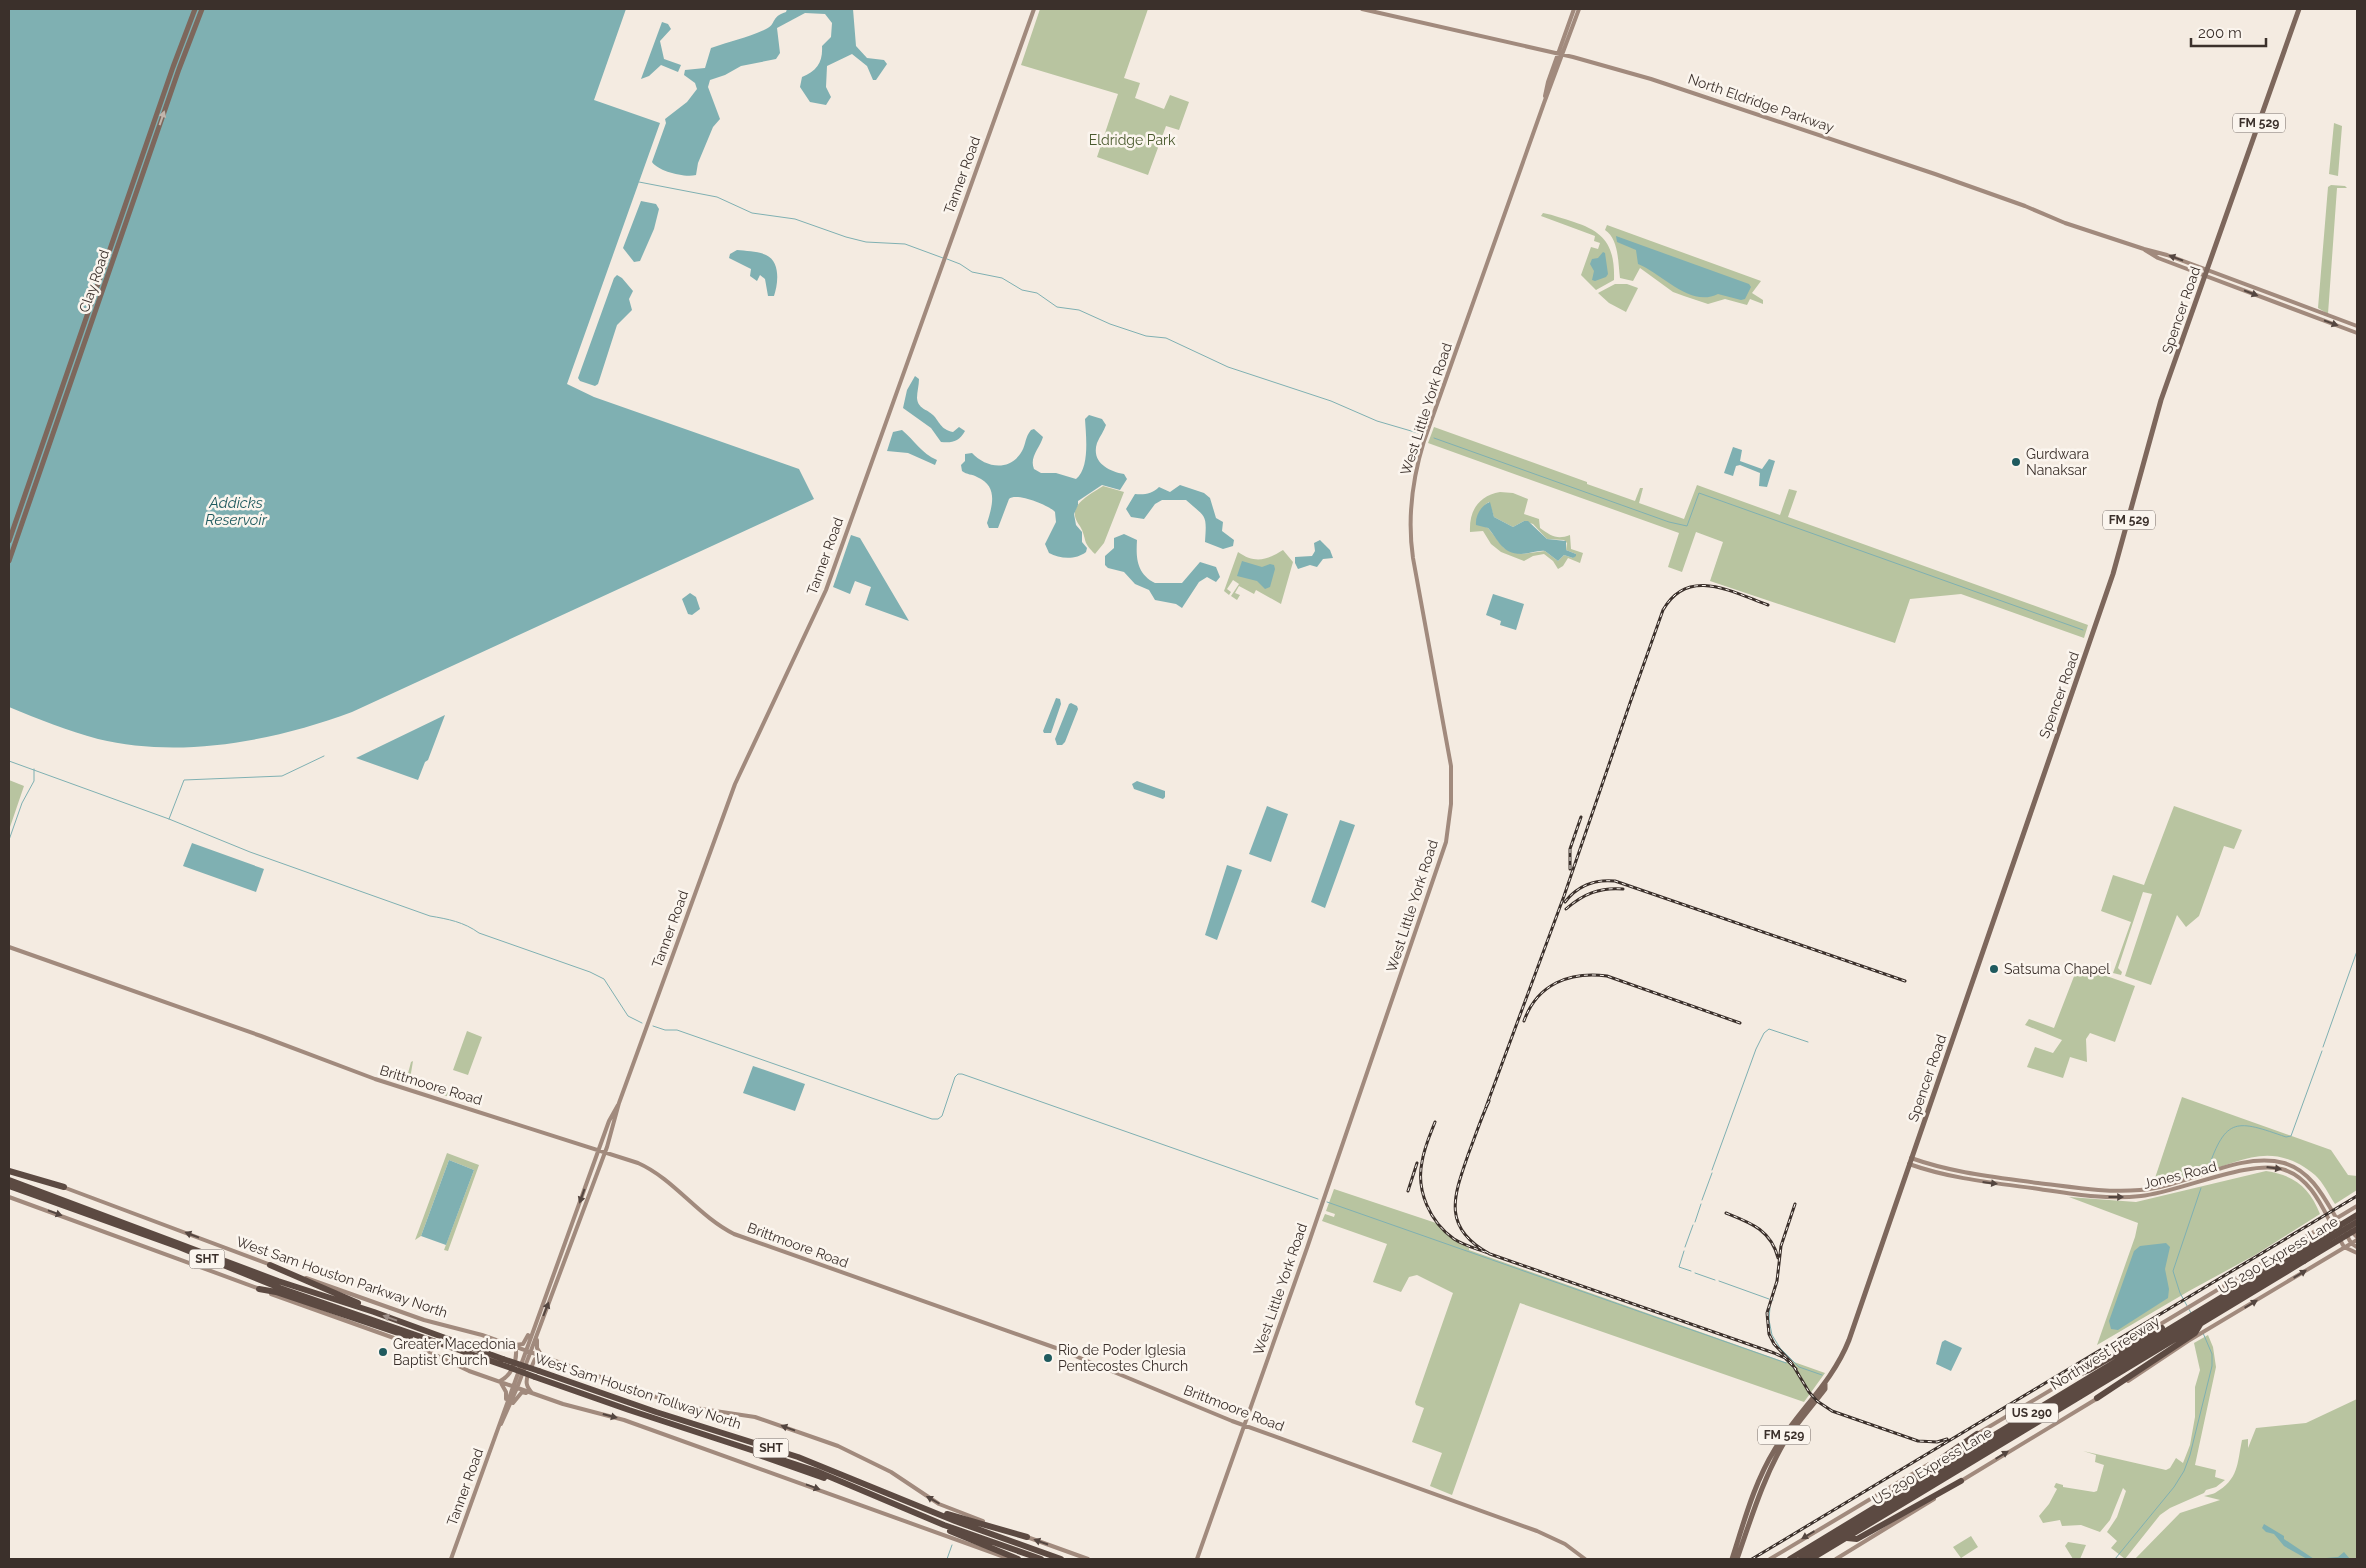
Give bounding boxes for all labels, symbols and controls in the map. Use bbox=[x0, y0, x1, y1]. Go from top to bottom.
scale bar bbox=[2191, 15, 2266, 47]
text: 200 m bbox=[2198, 24, 2242, 42]
street label: North Eldridge Parkway bbox=[1686, 70, 1836, 136]
one-way arrow bbox=[159, 111, 166, 126]
road number: FM 529 bbox=[2233, 114, 2285, 132]
park label: Eldridge Park bbox=[1089, 132, 1176, 148]
street label: Tanner Road bbox=[941, 134, 983, 216]
street label: Clay Road bbox=[76, 248, 112, 314]
one-way arrow bbox=[2168, 254, 2183, 262]
street label: Spencer Road bbox=[2159, 264, 2203, 356]
one-way arrow bbox=[2244, 289, 2259, 297]
one-way arrow bbox=[2323, 320, 2338, 327]
street label: West Little York Road bbox=[1397, 341, 1455, 477]
place label: Gurdwara Nanaksar bbox=[2026, 446, 2089, 478]
marker: Gurdwara Nanaksar bbox=[2010, 456, 2022, 468]
water label: Addicks Reservoir bbox=[205, 494, 268, 529]
road number: FM 529 bbox=[2103, 510, 2155, 530]
street label: Tanner Road bbox=[804, 515, 846, 597]
street label: Spencer Road bbox=[2036, 649, 2082, 741]
street label: West Little York Road bbox=[1383, 838, 1441, 974]
street label: Tanner Road bbox=[649, 888, 691, 970]
place label: Satsuma Chapel bbox=[2004, 961, 2110, 977]
marker: Satsuma Chapel bbox=[1988, 963, 2000, 975]
street label: Spencer Road bbox=[1905, 1032, 1949, 1124]
street label: Brittmoore Road bbox=[378, 1062, 484, 1108]
street label: Jones Road bbox=[2142, 1158, 2218, 1192]
one-way arrow bbox=[2266, 1164, 2282, 1172]
one-way arrow bbox=[1983, 1179, 1999, 1187]
one-way arrow bbox=[578, 1188, 585, 1203]
one-way arrow bbox=[2108, 1193, 2124, 1201]
one-way arrow bbox=[47, 1210, 62, 1217]
street label: US 290 Express Lane bbox=[2215, 1213, 2341, 1297]
street label: Brittmoore Road bbox=[745, 1219, 851, 1271]
street label: West Little York Road bbox=[1250, 1221, 1310, 1357]
one-way arrow bbox=[185, 1231, 200, 1238]
street label: West Sam Houston Parkway North bbox=[234, 1233, 450, 1321]
road number: SHT bbox=[190, 1250, 224, 1268]
one-way arrow bbox=[2293, 1270, 2306, 1279]
one-way arrow bbox=[2244, 1299, 2257, 1308]
one-way arrow bbox=[543, 1302, 551, 1317]
street label: Northwest Freeway bbox=[2047, 1313, 2163, 1393]
one-way arrow bbox=[382, 1314, 397, 1322]
place label: Greater Macedonia Baptist Church bbox=[393, 1336, 516, 1368]
place label: Rio de Poder Iglesia Pentecostes Church bbox=[1058, 1342, 1188, 1374]
marker: Greater Macedonia Baptist Church bbox=[377, 1346, 389, 1358]
street label: West Sam Houston Tollway North bbox=[533, 1350, 743, 1432]
marker: Rio de Poder Iglesia Pentecostes Church bbox=[1042, 1352, 1054, 1364]
street label: Brittmoore Road bbox=[1182, 1381, 1286, 1435]
road number: US 290 bbox=[2006, 1404, 2058, 1422]
one-way arrow bbox=[602, 1412, 617, 1420]
one-way arrow bbox=[781, 1424, 796, 1431]
street label: US 290 Express Lane bbox=[1869, 1424, 1995, 1508]
road number: FM 529 bbox=[1758, 1426, 1810, 1444]
road number: SHT bbox=[754, 1439, 788, 1458]
street label: Tanner Road bbox=[444, 1446, 486, 1528]
one-way arrow bbox=[1996, 1450, 2009, 1459]
one-way arrow bbox=[805, 1484, 820, 1491]
one-way arrow bbox=[926, 1496, 939, 1505]
one-way arrow bbox=[1802, 1531, 1815, 1540]
one-way arrow bbox=[1033, 1538, 1048, 1546]

